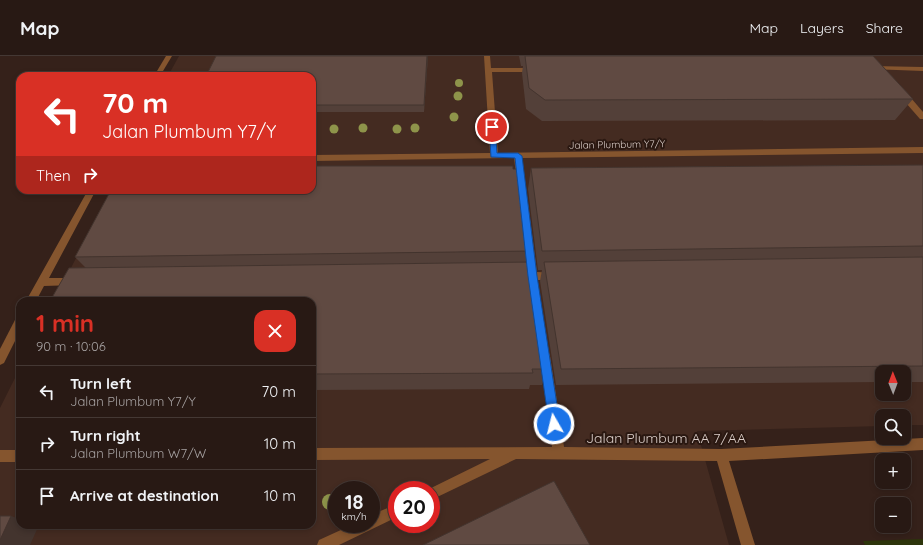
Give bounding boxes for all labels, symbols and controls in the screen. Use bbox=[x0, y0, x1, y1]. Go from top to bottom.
text: Map bbox=[20, 16, 59, 40]
text: Map bbox=[749, 19, 778, 37]
text: Layers bbox=[800, 19, 844, 37]
text: Share bbox=[866, 19, 903, 37]
text: 70 m bbox=[102, 85, 168, 120]
icon: left bbox=[36, 88, 88, 140]
pin bbox=[475, 110, 509, 144]
icon: arrive bbox=[481, 116, 503, 138]
text: Jalan Plumbum Y7/Y bbox=[102, 120, 276, 143]
street label: Jalan Plumbum Y7/Y bbox=[568, 137, 666, 152]
icon: right bbox=[79, 164, 101, 186]
text: Then bbox=[36, 166, 71, 185]
text: 1 min bbox=[36, 308, 94, 338]
button: close bbox=[254, 310, 296, 352]
text: 90 m · 10:06 bbox=[36, 338, 106, 354]
north arrow bbox=[875, 365, 911, 401]
map controls bbox=[875, 365, 911, 533]
text: Turn left bbox=[70, 374, 132, 393]
icon: left bbox=[36, 381, 58, 403]
text: 70 m bbox=[262, 382, 296, 401]
text: Jalan Plumbum Y7/Y bbox=[70, 393, 196, 409]
position arrow bbox=[533, 403, 575, 445]
button: search bbox=[875, 409, 911, 445]
text: Turn right bbox=[70, 426, 141, 445]
street label: Jalan Plumbum AA 7/AA bbox=[586, 429, 746, 447]
icon: right bbox=[36, 433, 58, 455]
text: 10 m bbox=[264, 434, 296, 453]
text: Jalan Plumbum W7/W bbox=[70, 445, 206, 461]
button: + bbox=[875, 453, 911, 489]
speed limit sign: 20 bbox=[388, 481, 440, 533]
icon: arrive bbox=[36, 485, 58, 507]
text: Arrive at destination bbox=[70, 486, 219, 505]
text: 10 m bbox=[264, 486, 296, 505]
text: 18 bbox=[345, 489, 363, 514]
button: − bbox=[875, 497, 911, 533]
text: km/h bbox=[341, 510, 367, 523]

